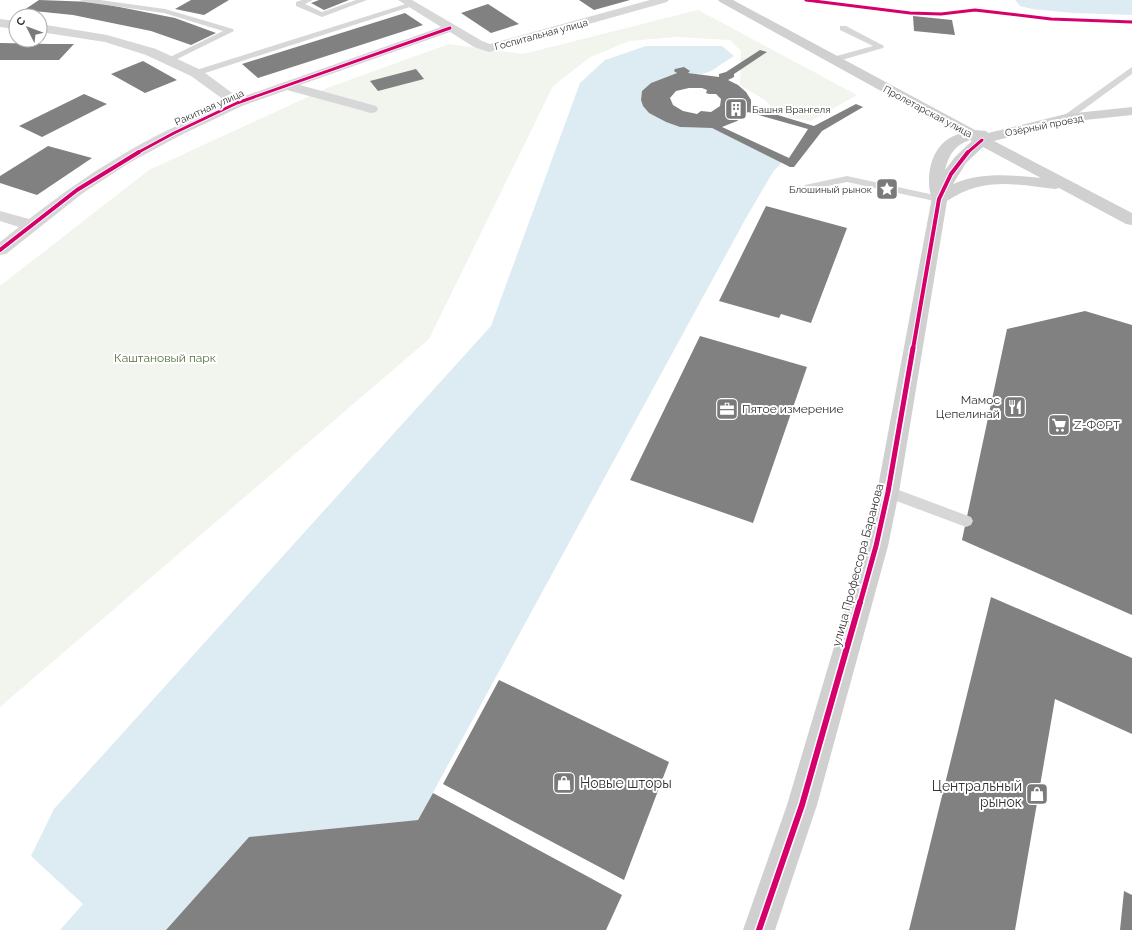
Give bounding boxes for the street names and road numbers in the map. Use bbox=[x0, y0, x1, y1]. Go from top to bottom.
street label: Госпитальная улица bbox=[493, 17, 589, 52]
street label: Пролетарская улица bbox=[881, 83, 974, 140]
street label: Ракитная улица bbox=[173, 87, 245, 128]
street label: Озёрный проезд bbox=[1004, 112, 1084, 138]
street label: улица Профессора Баранова bbox=[829, 482, 887, 648]

